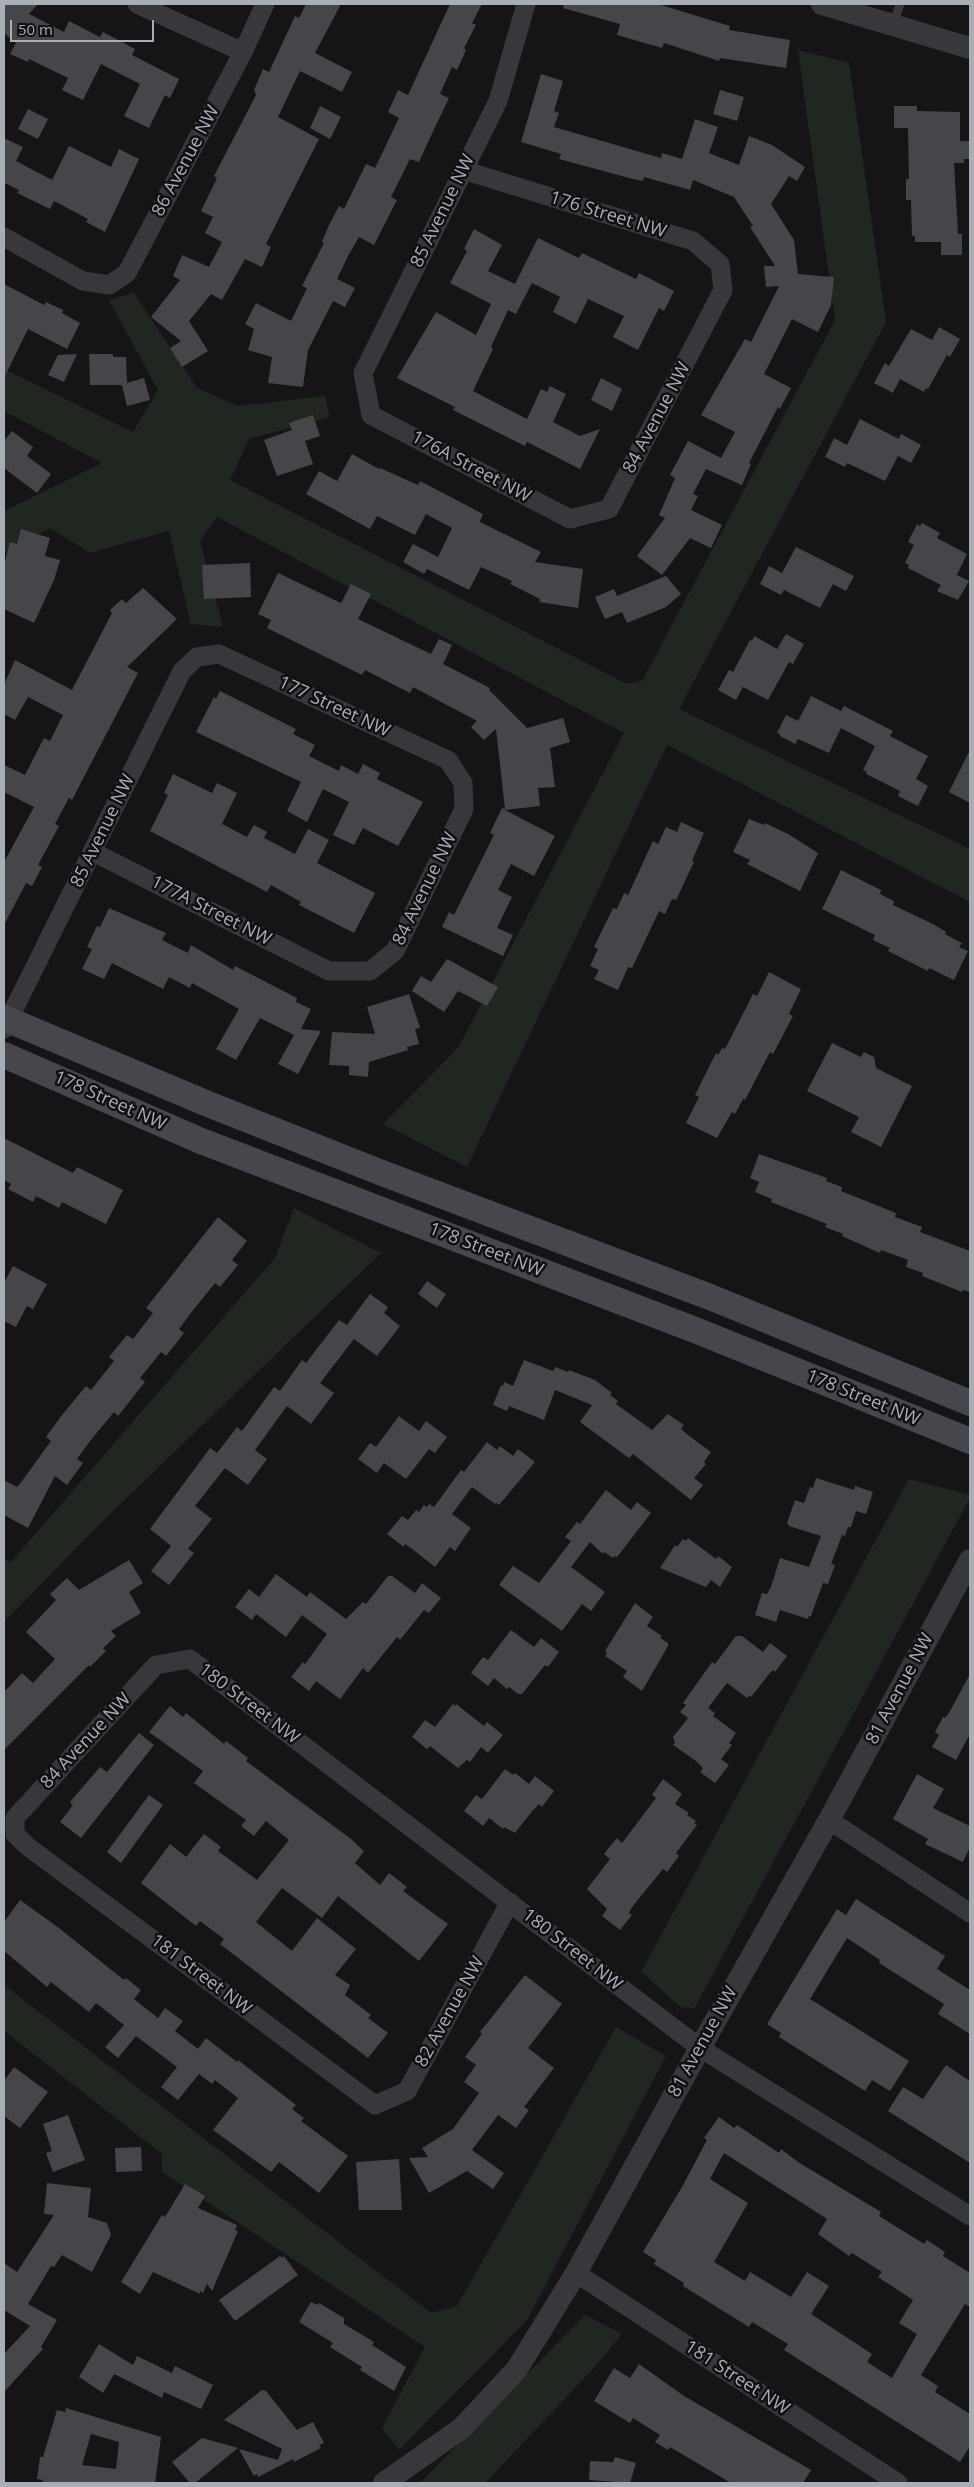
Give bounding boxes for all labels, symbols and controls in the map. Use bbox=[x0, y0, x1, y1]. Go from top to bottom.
scale bar bbox=[12, 10, 156, 42]
text: 50 m bbox=[18, 19, 53, 39]
street label: 86 Avenue NW bbox=[148, 102, 224, 220]
street label: 85 Avenue NW bbox=[406, 151, 480, 271]
street label: 176 Street NW bbox=[547, 187, 669, 243]
street label: 84 Avenue NW bbox=[619, 359, 695, 477]
street label: 176A Street NW bbox=[408, 426, 534, 508]
street label: 177 Street NW bbox=[275, 672, 393, 742]
street label: 85 Avenue NW bbox=[66, 771, 140, 891]
street label: 84 Avenue NW bbox=[388, 829, 462, 949]
street label: 177A Street NW bbox=[147, 871, 275, 951]
street label: 178 Street NW bbox=[50, 1067, 170, 1135]
street label: 178 Street NW bbox=[426, 1218, 546, 1282]
street label: 178 Street NW bbox=[803, 1365, 923, 1431]
street label: 81 Avenue NW bbox=[862, 1630, 938, 1748]
street label: 180 Street NW bbox=[194, 1659, 304, 1749]
street label: 84 Avenue NW bbox=[36, 1689, 136, 1793]
street label: 180 Street NW bbox=[518, 1904, 626, 1996]
street label: 181 Street NW bbox=[146, 1930, 256, 2020]
street label: 82 Avenue NW bbox=[411, 1953, 489, 2071]
street label: 81 Avenue NW bbox=[664, 1983, 742, 2101]
street label: 181 Street NW bbox=[681, 2336, 793, 2420]

